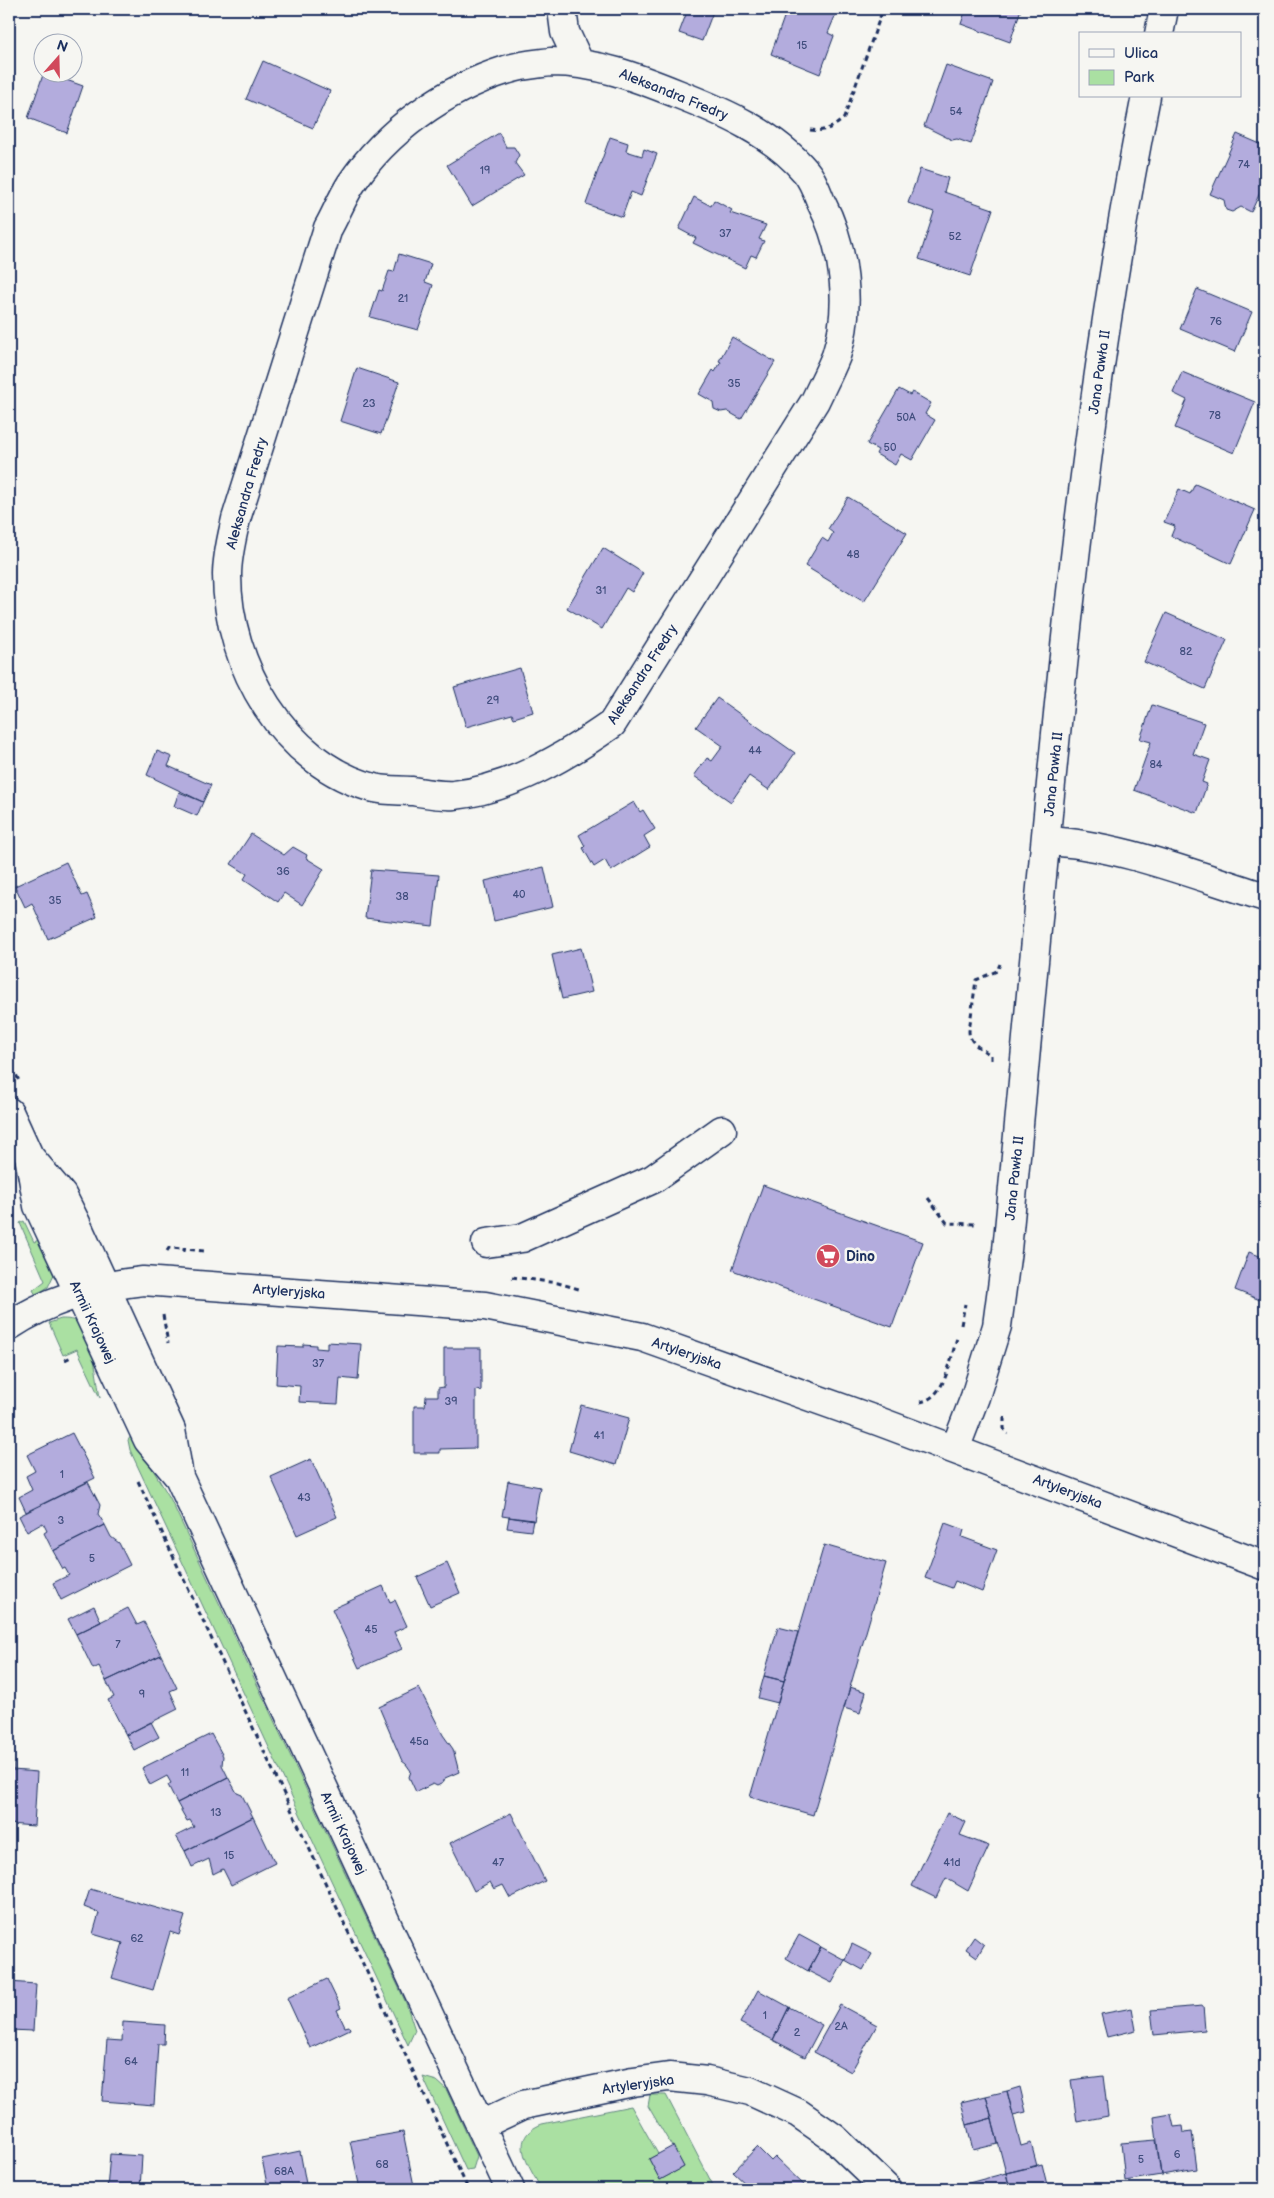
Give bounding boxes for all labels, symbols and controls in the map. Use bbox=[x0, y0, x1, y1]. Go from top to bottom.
north arrow bbox=[32, 32, 82, 82]
legend bbox=[1079, 32, 1242, 98]
text: N bbox=[54, 36, 70, 56]
house number: 15 bbox=[797, 39, 807, 52]
text: Ulica bbox=[1124, 44, 1158, 63]
street label: Aleksandra Fredry bbox=[617, 65, 731, 124]
text: Park bbox=[1124, 68, 1155, 87]
house number: 54 bbox=[949, 105, 963, 118]
house number: 74 bbox=[1238, 158, 1250, 171]
house number: 19 bbox=[480, 164, 490, 177]
house number: 37 bbox=[719, 227, 732, 240]
house number: 52 bbox=[949, 230, 962, 243]
house number: 21 bbox=[398, 292, 408, 305]
house number: 76 bbox=[1210, 315, 1222, 328]
street label: Jana Pawła II bbox=[1085, 329, 1114, 415]
house number: 35 bbox=[727, 377, 741, 390]
house number: 23 bbox=[362, 397, 376, 410]
house number: 78 bbox=[1209, 409, 1221, 422]
house number: 50A bbox=[896, 411, 916, 424]
street label: Aleksandra Fredry bbox=[222, 435, 271, 551]
house number: 50 bbox=[884, 441, 897, 454]
house number: 48 bbox=[846, 548, 860, 561]
house number: 31 bbox=[595, 584, 607, 597]
street label: Aleksandra Fredry bbox=[604, 621, 681, 727]
house number: 82 bbox=[1180, 645, 1193, 658]
house number: 29 bbox=[487, 694, 499, 707]
street label: Jana Pawła II bbox=[1041, 731, 1066, 817]
house number: 44 bbox=[748, 744, 762, 757]
house number: 84 bbox=[1149, 758, 1163, 771]
house number: 36 bbox=[276, 865, 290, 878]
house number: 40 bbox=[512, 888, 526, 901]
house number: 38 bbox=[395, 890, 409, 903]
house number: 35 bbox=[48, 894, 62, 907]
street label: Jana Pawła II bbox=[1002, 1135, 1027, 1221]
supermarket icon: Dino bbox=[815, 1243, 841, 1269]
place label: Dino bbox=[846, 1248, 875, 1265]
street label: Armii Krajowej bbox=[66, 1278, 119, 1366]
street label: Artyleryjska bbox=[252, 1280, 326, 1303]
street label: Artyleryjska bbox=[650, 1334, 724, 1373]
house number: 37 bbox=[312, 1357, 325, 1370]
house number: 39 bbox=[444, 1395, 458, 1408]
house number: 41 bbox=[594, 1429, 604, 1442]
house number: 1 bbox=[60, 1468, 64, 1481]
street label: Artyleryjska bbox=[1031, 1471, 1105, 1512]
house number: 43 bbox=[297, 1491, 311, 1504]
house number: 3 bbox=[58, 1514, 65, 1527]
house number: 5 bbox=[89, 1552, 95, 1565]
house number: 45 bbox=[364, 1623, 378, 1636]
house number: 7 bbox=[115, 1638, 121, 1651]
house number: 9 bbox=[139, 1688, 145, 1701]
house number: 45a bbox=[409, 1735, 429, 1748]
house number: 11 bbox=[181, 1766, 189, 1779]
street label: Armii Krajowej bbox=[317, 1789, 370, 1877]
house number: 13 bbox=[210, 1806, 222, 1819]
house number: 15 bbox=[224, 1849, 234, 1862]
house number: 47 bbox=[492, 1856, 505, 1869]
house number: 41d bbox=[943, 1856, 961, 1869]
house number: 62 bbox=[130, 1932, 144, 1945]
house number: 1 bbox=[763, 2009, 767, 2022]
house number: 2A bbox=[834, 2020, 848, 2033]
house number: 2 bbox=[794, 2026, 801, 2039]
house number: 64 bbox=[124, 2055, 138, 2068]
street label: Artyleryjska bbox=[601, 2071, 675, 2098]
house number: 6 bbox=[1174, 2148, 1181, 2161]
house number: 5 bbox=[1138, 2153, 1144, 2166]
house number: 68 bbox=[375, 2158, 389, 2171]
house number: 68A bbox=[274, 2165, 294, 2178]

